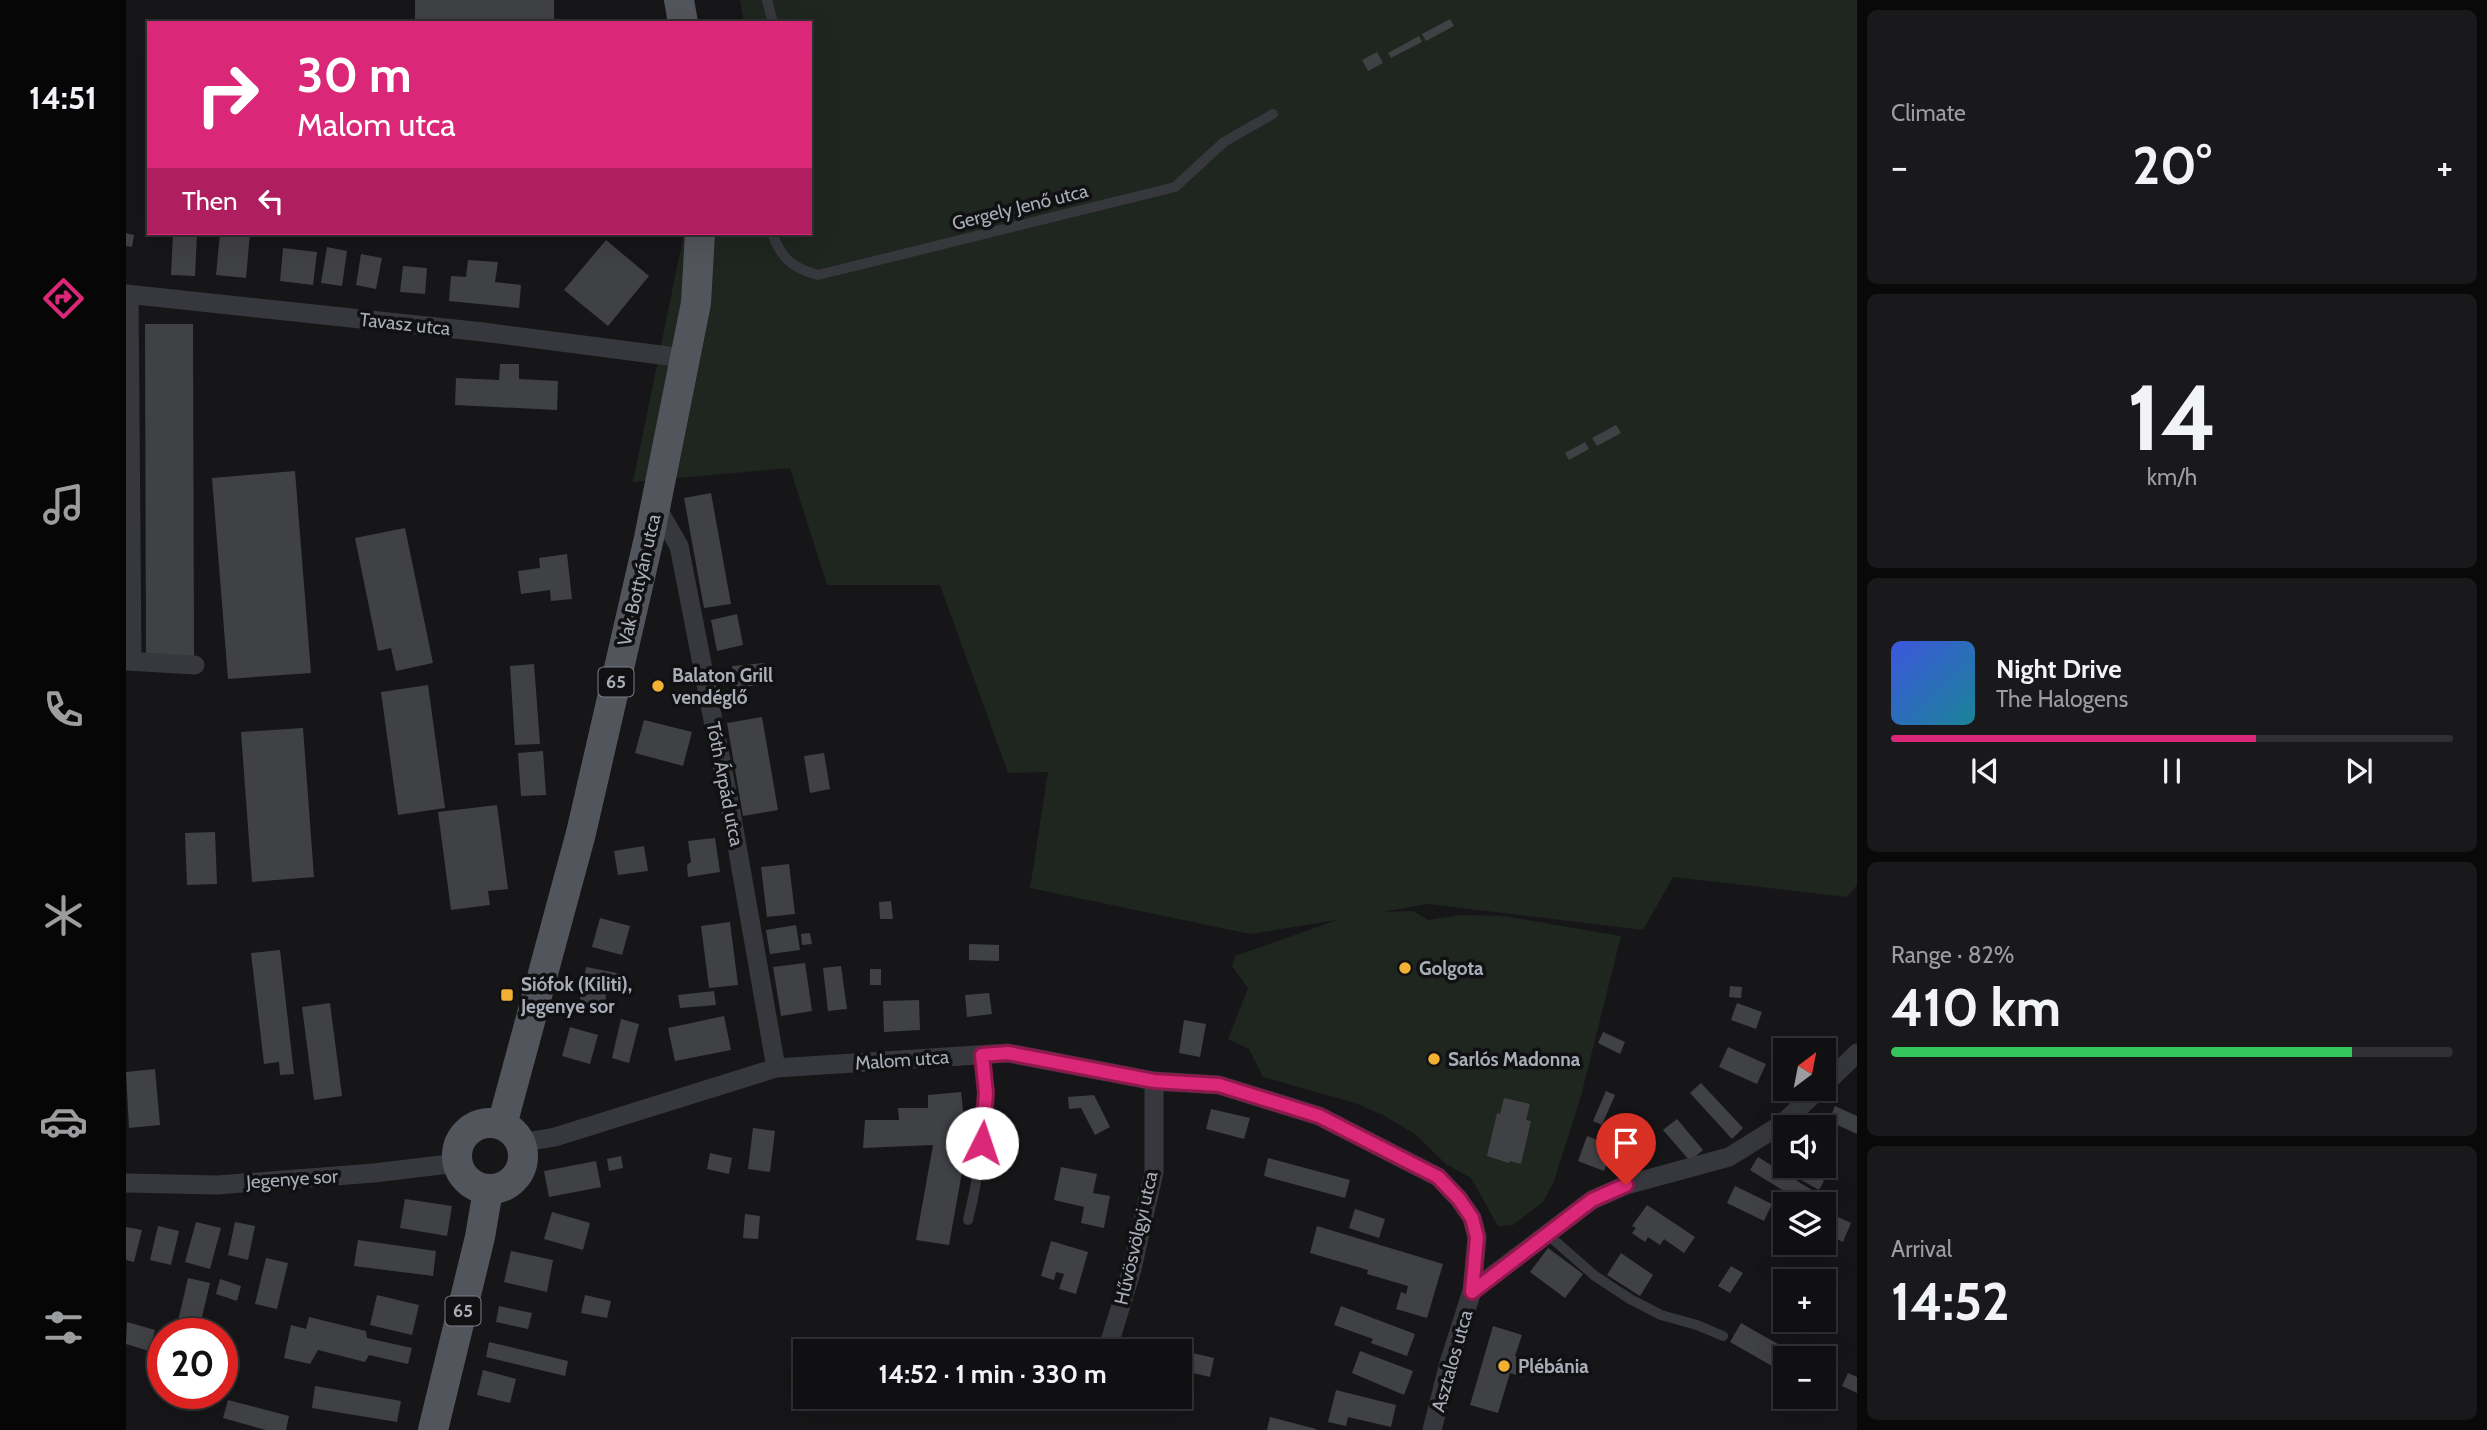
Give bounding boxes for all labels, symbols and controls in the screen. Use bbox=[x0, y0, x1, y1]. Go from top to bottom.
text: 30 m bbox=[297, 45, 412, 104]
icon: right bbox=[182, 49, 273, 140]
text: 14:51 bbox=[29, 78, 97, 117]
text: Climate bbox=[1891, 99, 1966, 127]
text: Malom utca bbox=[297, 105, 456, 144]
text: 20° bbox=[2132, 134, 2212, 197]
text: − bbox=[1891, 143, 1908, 190]
text: + bbox=[2436, 143, 2453, 190]
street label: Gergely Jenő utca bbox=[950, 179, 1090, 235]
icon: left bbox=[252, 182, 290, 220]
text: Then bbox=[182, 185, 238, 217]
icon: directions bbox=[39, 274, 88, 323]
street label: Tavasz utca bbox=[358, 308, 452, 340]
text: 14 bbox=[2127, 362, 2217, 473]
text: km/h bbox=[2147, 463, 2197, 491]
icon: music bbox=[39, 480, 88, 529]
street label: Vak Bottyán utca bbox=[613, 512, 665, 648]
text: Night Drive bbox=[1996, 653, 2122, 685]
place label: Balaton Grill vendéglő bbox=[672, 664, 773, 709]
road number: 65 bbox=[598, 668, 634, 696]
marker: Balaton Grill vendéglő bbox=[650, 678, 666, 694]
icon: phone bbox=[39, 685, 88, 734]
text: The Halogens bbox=[1996, 685, 2128, 713]
street label: Tóth Árpád utca bbox=[702, 720, 749, 848]
icon: previous bbox=[1966, 752, 2004, 790]
icon: pause bbox=[2153, 752, 2191, 790]
icon: next bbox=[2340, 752, 2378, 790]
icon: climate bbox=[39, 891, 88, 940]
text: Range · 82% bbox=[1891, 941, 2014, 969]
place label: Golgota bbox=[1419, 957, 1484, 980]
marker: Golgota bbox=[1397, 960, 1413, 976]
place label: Siófok (Kiliti), Jegenye sor bbox=[520, 973, 632, 1018]
text: 410 km bbox=[1891, 976, 2061, 1039]
marker: Siófok (Kiliti), Jegenye sor bbox=[499, 987, 515, 1003]
north arrow bbox=[1773, 1038, 1836, 1101]
map controls bbox=[1773, 1038, 1836, 1409]
street label: Malom utca bbox=[854, 1045, 950, 1075]
place label: Sarlós Madonna bbox=[1448, 1048, 1581, 1071]
marker: Sarlós Madonna bbox=[1426, 1051, 1442, 1067]
icon: car bbox=[39, 1097, 88, 1146]
position arrow bbox=[945, 1106, 1019, 1180]
pin bbox=[1596, 1113, 1656, 1185]
button: sound bbox=[1773, 1115, 1836, 1178]
icon: arrive bbox=[1607, 1124, 1645, 1162]
street label: Jegenye sor bbox=[245, 1164, 338, 1194]
street label: Hűvösvölgyi utca bbox=[1109, 1169, 1163, 1307]
button: layers bbox=[1773, 1192, 1836, 1255]
text: Arrival bbox=[1891, 1235, 1952, 1263]
button: + bbox=[1773, 1269, 1836, 1332]
text: 14:52 bbox=[1891, 1270, 2009, 1333]
road number: 65 bbox=[446, 1296, 480, 1326]
icon: filters bbox=[39, 1303, 88, 1352]
street label: Asztalos utca bbox=[1426, 1307, 1478, 1415]
speed limit sign: 20 bbox=[147, 1318, 238, 1409]
button: − bbox=[1773, 1346, 1836, 1409]
place label: Plébánia bbox=[1518, 1355, 1589, 1378]
text: 14:52 · 1 min · 330 m bbox=[878, 1358, 1107, 1390]
marker: Plébánia bbox=[1496, 1358, 1512, 1374]

